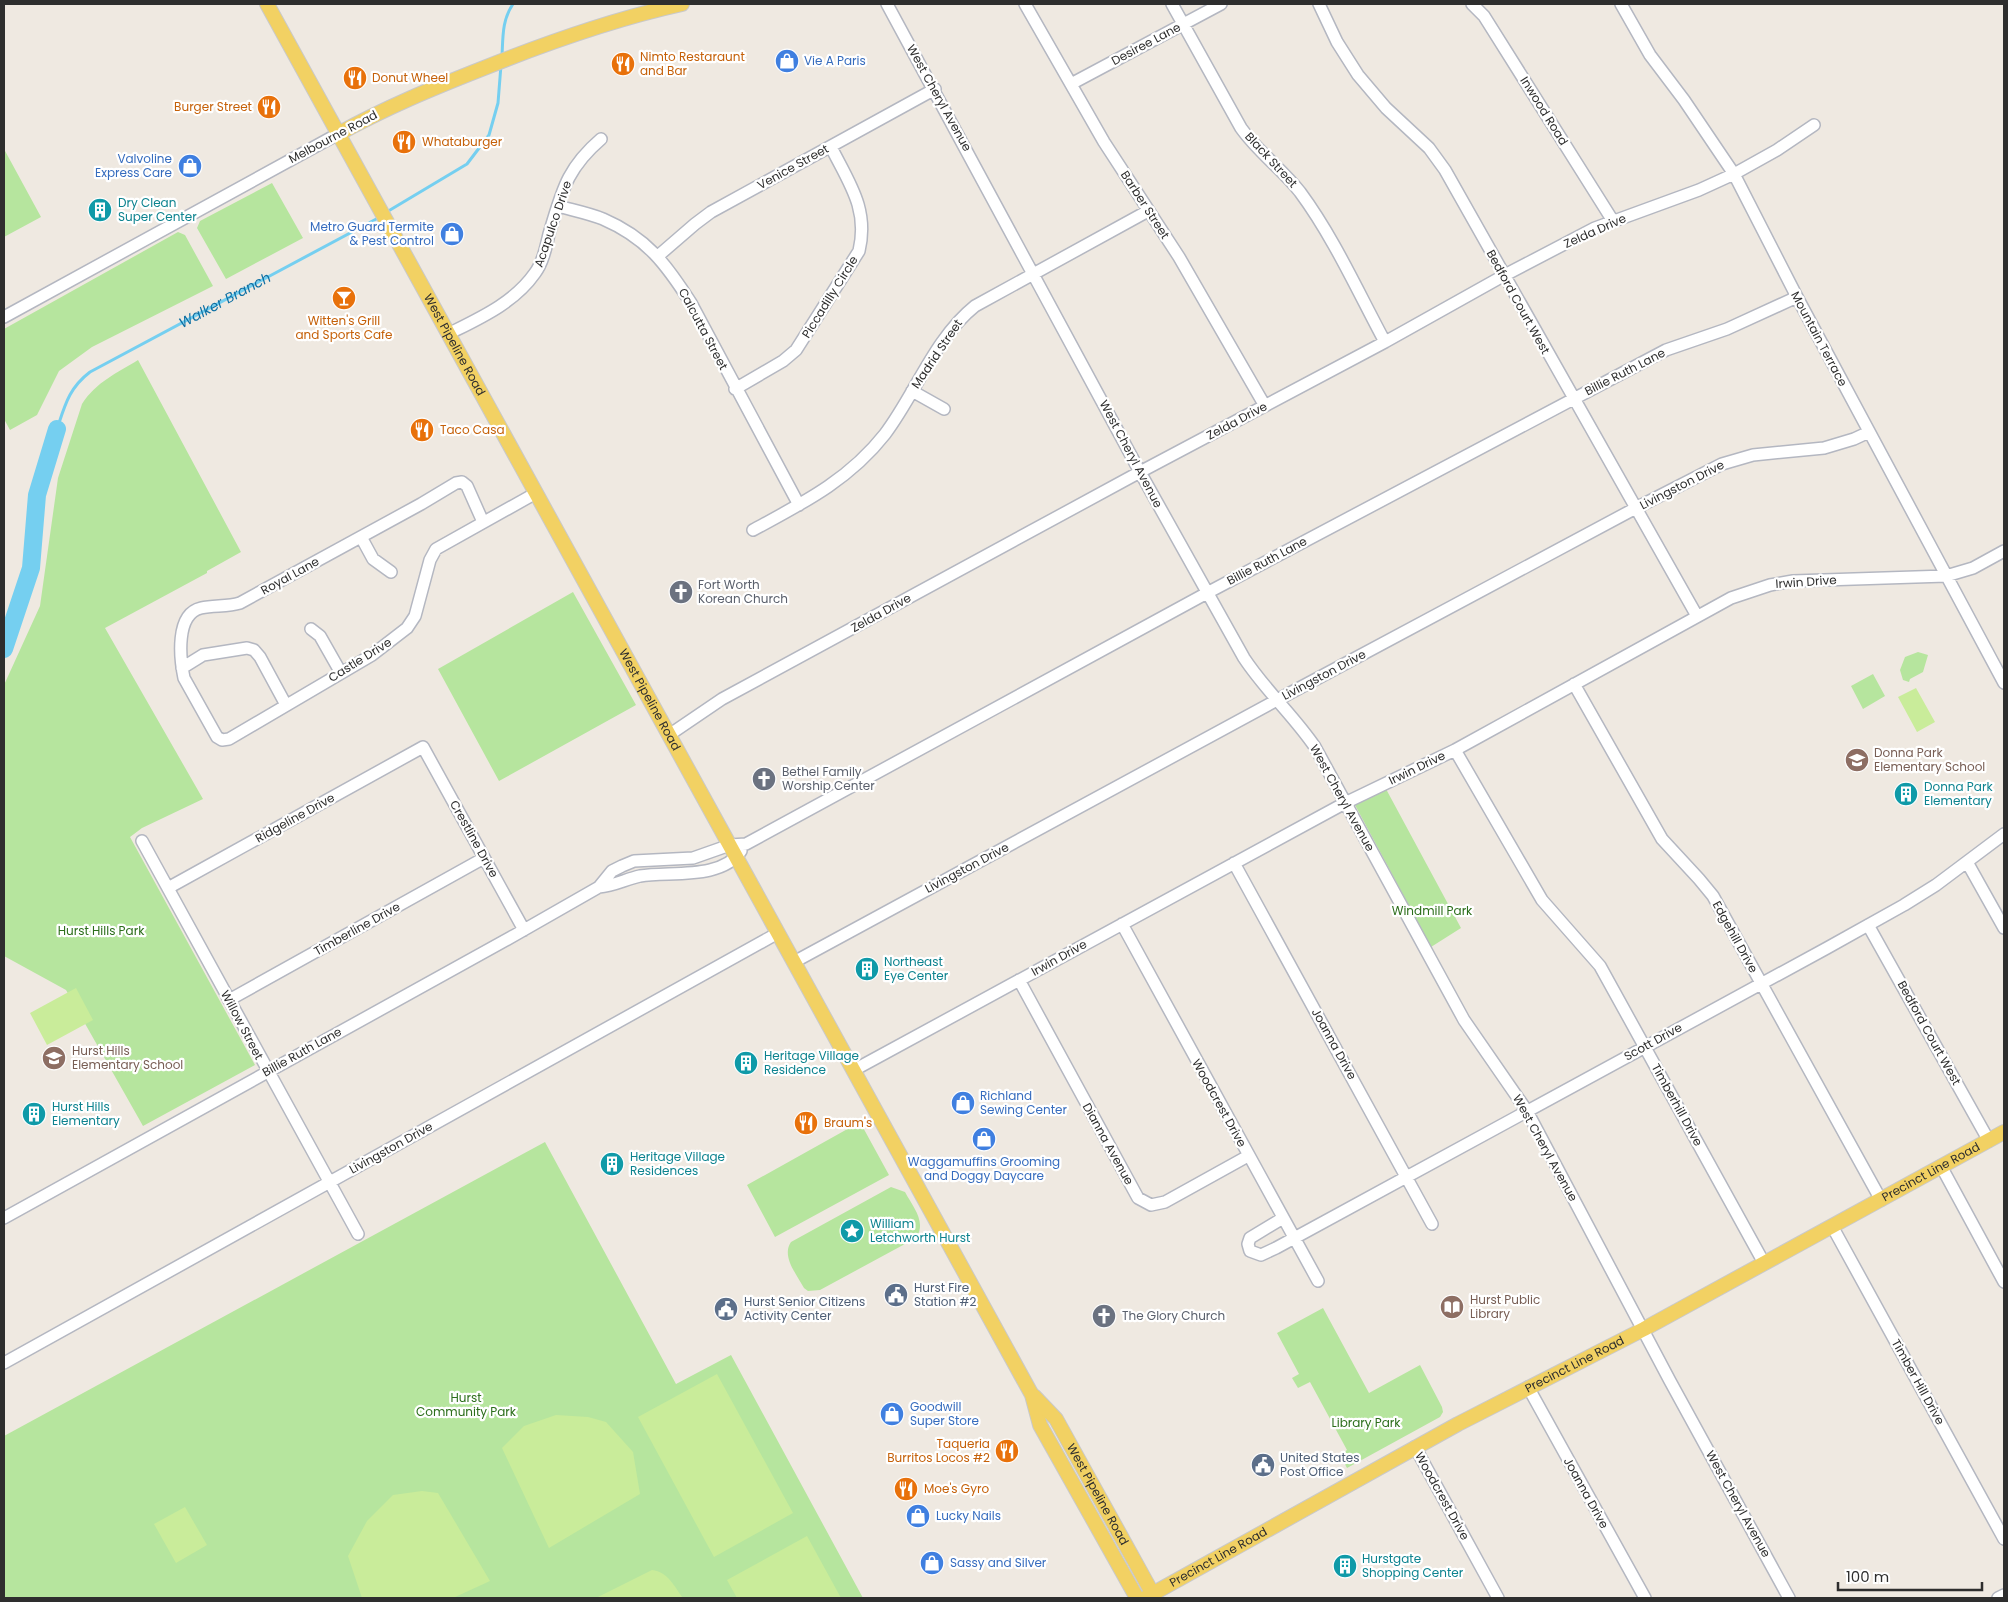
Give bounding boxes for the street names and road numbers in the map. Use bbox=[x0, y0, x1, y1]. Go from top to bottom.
street label: Desiree Lane bbox=[1108, 18, 1183, 69]
street label: West Cheryl Avenue bbox=[903, 41, 976, 154]
street label: Inwood Road bbox=[1516, 73, 1572, 148]
street label: Melbourne Road bbox=[285, 106, 380, 167]
street label: Black Street bbox=[1241, 128, 1302, 191]
street label: Venice Street bbox=[754, 140, 832, 193]
street label: Barber Street bbox=[1117, 167, 1174, 242]
street label: Acapulco Drive bbox=[530, 178, 575, 269]
street label: Zelda Drive bbox=[1561, 209, 1629, 252]
street label: Bedford Court West bbox=[1483, 247, 1554, 357]
street label: Piccadilly Circle bbox=[797, 252, 862, 341]
street label: Calcutta Street bbox=[675, 285, 732, 373]
street label: Mountain Terrace bbox=[1787, 288, 1852, 389]
street label: West Pipeline Road bbox=[420, 291, 490, 399]
street label: Madrid Street bbox=[907, 316, 966, 392]
street label: Billie Ruth Lane bbox=[1582, 344, 1668, 399]
street label: West Cheryl Avenue bbox=[1096, 397, 1167, 511]
street label: Zelda Drive bbox=[1203, 397, 1270, 444]
street label: Livingston Drive bbox=[1637, 456, 1727, 513]
street label: Billie Ruth Lane bbox=[1224, 532, 1310, 589]
street label: Royal Lane bbox=[257, 553, 322, 599]
street label: Irwin Drive bbox=[1775, 571, 1837, 592]
street label: Zelda Drive bbox=[848, 589, 914, 636]
street label: Castle Drive bbox=[325, 633, 395, 686]
street label: West Pipeline Road bbox=[615, 645, 685, 754]
street label: Livingston Drive bbox=[1279, 645, 1369, 704]
street label: West Cheryl Avenue bbox=[1306, 741, 1379, 854]
street label: Irwin Drive bbox=[1386, 746, 1448, 789]
street label: Ridgeline Drive bbox=[252, 789, 337, 846]
street label: Crestline Drive bbox=[446, 797, 503, 881]
street label: Livingston Drive bbox=[922, 838, 1012, 897]
street label: Timberline Drive bbox=[311, 898, 403, 959]
street label: Edgehill Drive bbox=[1709, 898, 1762, 976]
street label: Irwin Drive bbox=[1028, 935, 1090, 980]
street label: Bedford Court West bbox=[1894, 978, 1965, 1088]
street label: Willow Street bbox=[217, 987, 268, 1063]
street label: Joanna Drive bbox=[1308, 1005, 1361, 1082]
street label: Scott Drive bbox=[1621, 1019, 1685, 1065]
street label: Billie Ruth Lane bbox=[259, 1023, 345, 1080]
street label: Woodcrest Drive bbox=[1188, 1056, 1251, 1150]
street label: Timberhill Drive bbox=[1648, 1061, 1707, 1149]
street label: West Cheryl Avenue bbox=[1509, 1091, 1582, 1204]
street label: Dianna Avenue bbox=[1079, 1100, 1138, 1188]
street label: Livingston Drive bbox=[346, 1118, 436, 1178]
street label: Precinct Line Road bbox=[1879, 1138, 1983, 1205]
street label: Precinct Line Road bbox=[1522, 1332, 1627, 1396]
street label: Timber Hill Drive bbox=[1888, 1336, 1949, 1428]
street label: West Pipeline Road bbox=[1063, 1440, 1133, 1548]
street label: West Cheryl Avenue bbox=[1702, 1447, 1775, 1560]
street label: Woodcrest Drive bbox=[1411, 1449, 1474, 1543]
street label: Joanna Drive bbox=[1560, 1454, 1613, 1531]
street label: Precinct Line Road bbox=[1166, 1523, 1270, 1591]

